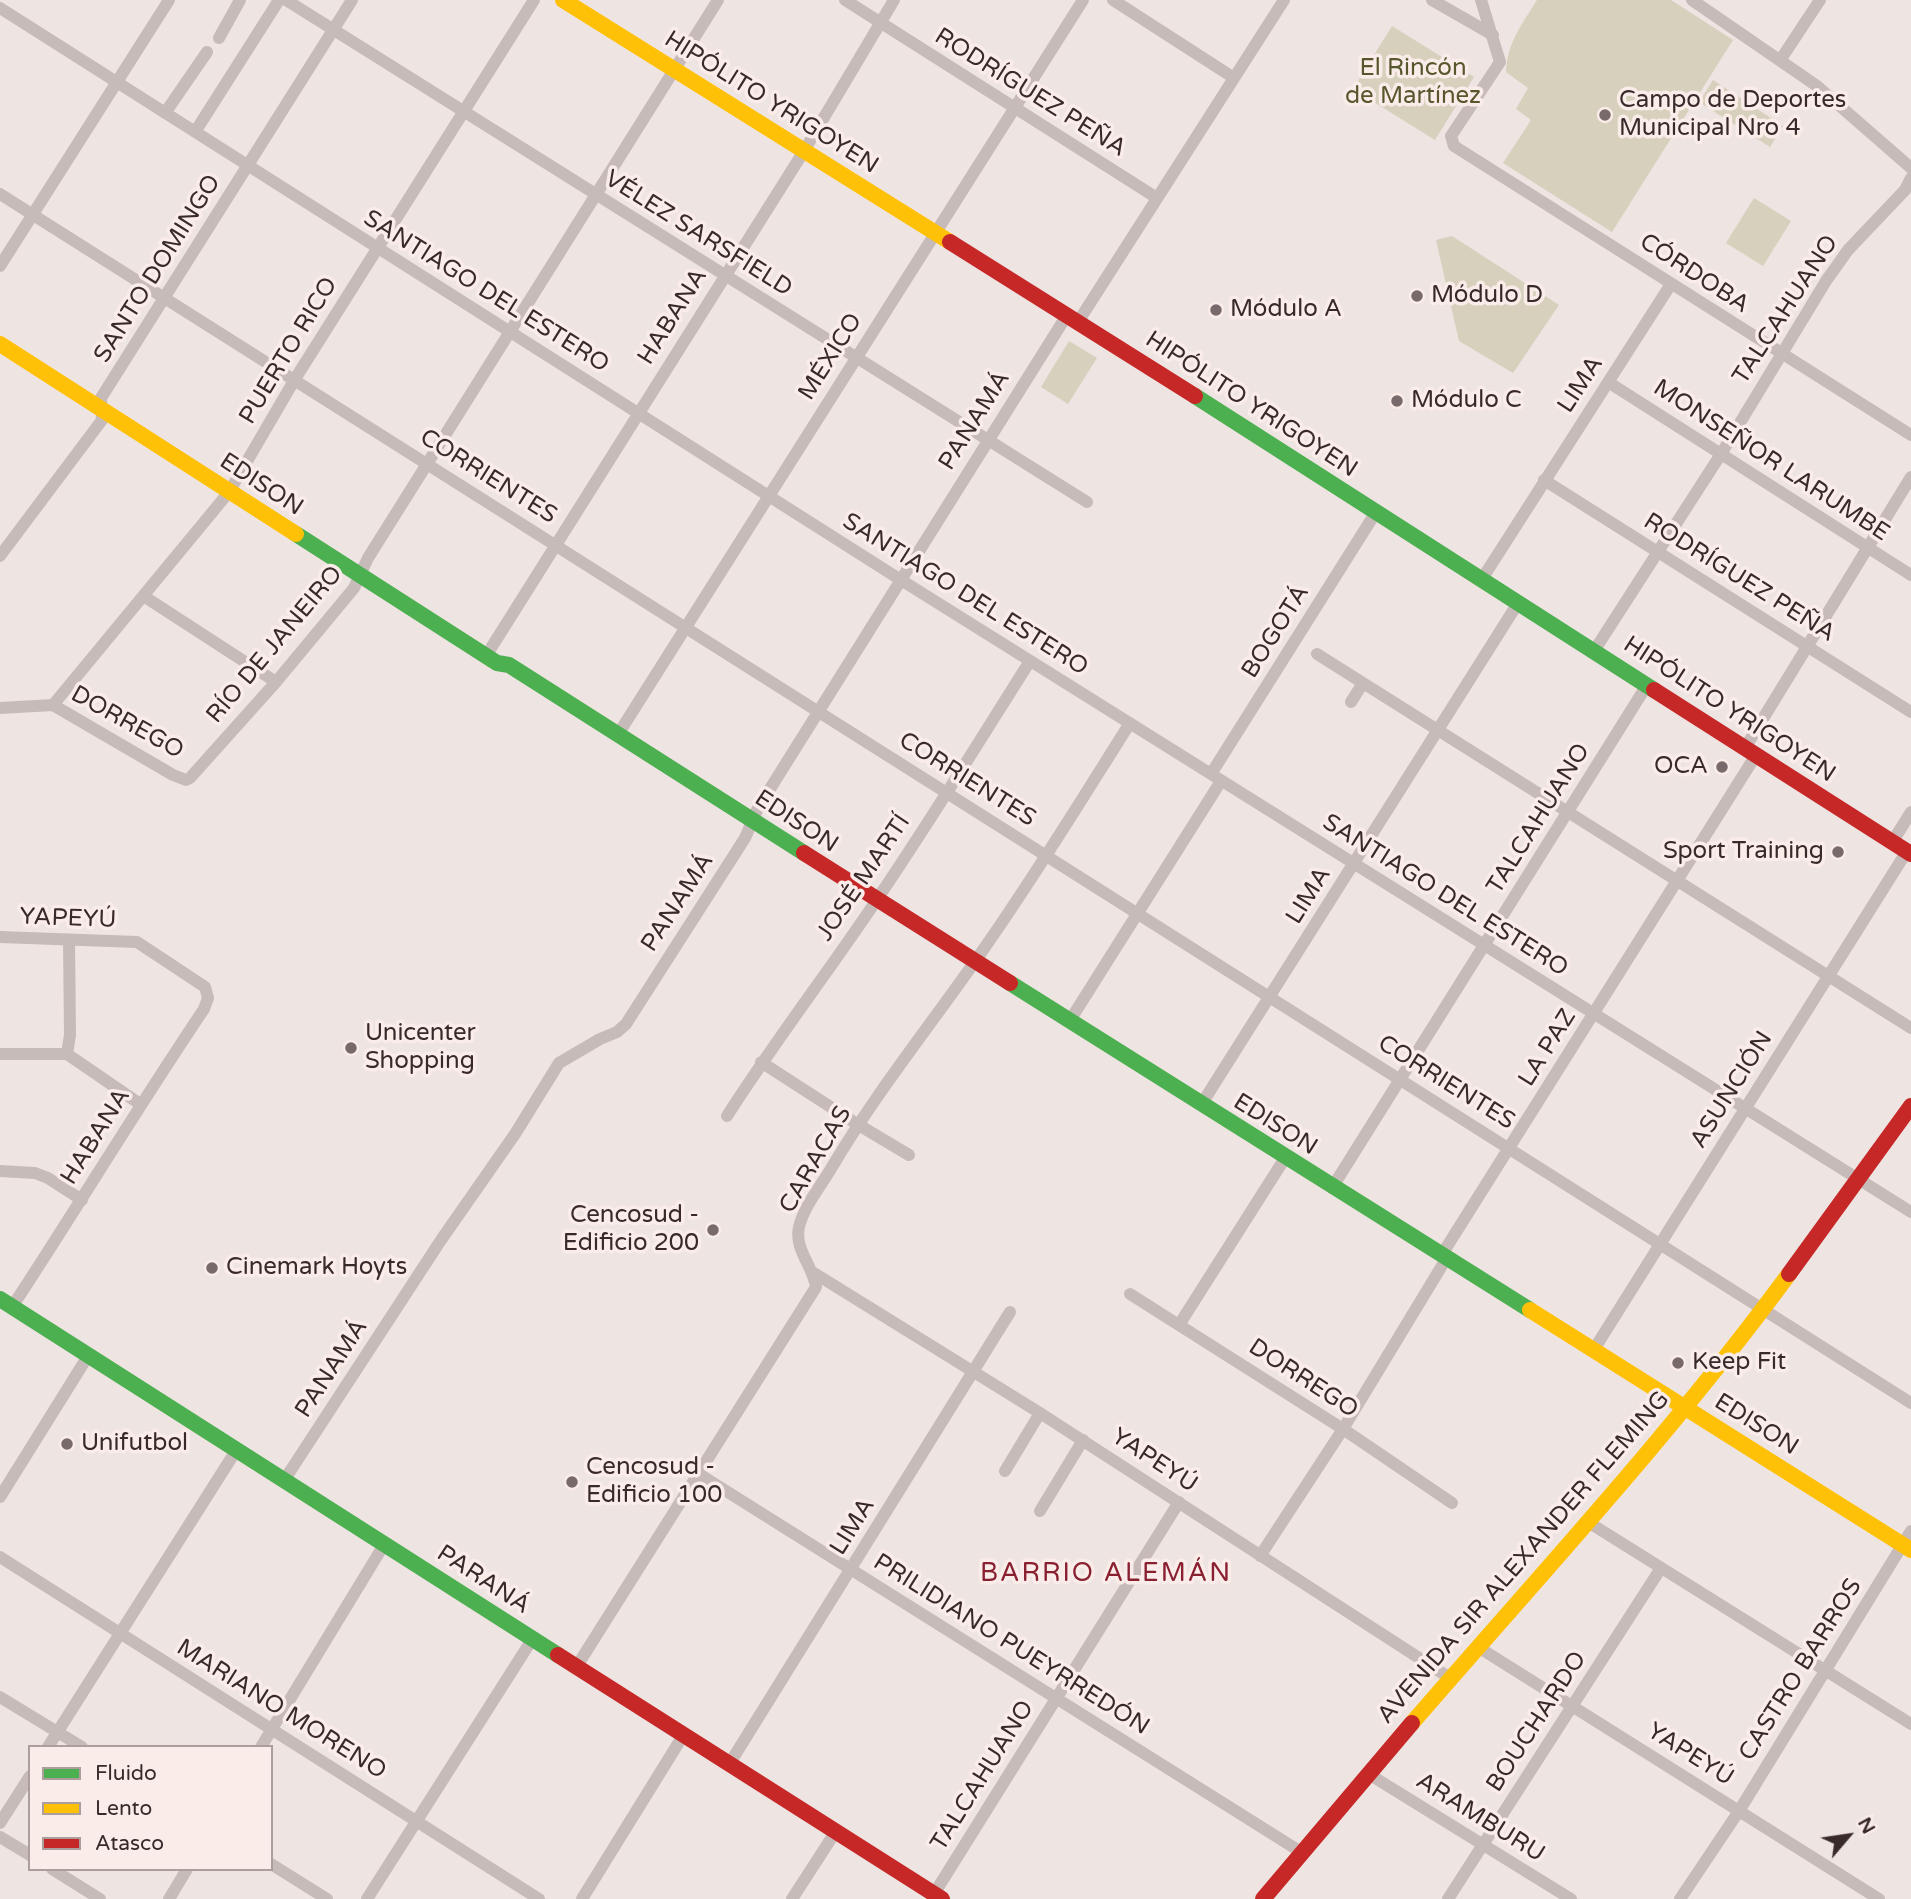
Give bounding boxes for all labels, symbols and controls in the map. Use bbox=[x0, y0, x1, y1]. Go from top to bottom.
street label: RODRÍGUEZ PEÑA bbox=[929, 22, 1131, 164]
street label: HIPÓLITO YRIGOYEN bbox=[659, 25, 883, 181]
park label: El Rincón de Martínez bbox=[1345, 55, 1481, 111]
place label: Campo de Deportes Municipal Nro 4 bbox=[1619, 87, 1846, 143]
marker: Campo de Deportes Municipal Nro 4 bbox=[1597, 107, 1613, 123]
street label: VÉLEZ SARSFIELD bbox=[599, 165, 797, 303]
street label: SANTO DOMINGO bbox=[89, 170, 227, 368]
street label: SANTIAGO DEL ESTERO bbox=[358, 205, 614, 379]
street label: CÓRDOBA bbox=[1634, 228, 1754, 320]
street label: TALCAHUANO bbox=[1727, 230, 1845, 390]
street label: HABANA bbox=[632, 264, 714, 370]
street label: PUERTO RICO bbox=[234, 272, 344, 430]
place label: Módulo D bbox=[1431, 282, 1543, 310]
marker: Módulo D bbox=[1409, 288, 1425, 304]
place label: Módulo A bbox=[1230, 296, 1342, 324]
marker: Módulo A bbox=[1208, 302, 1224, 318]
street label: MÉXICO bbox=[793, 308, 869, 406]
street label: HIPÓLITO YRIGOYEN bbox=[1140, 326, 1362, 484]
street label: LIMA bbox=[1552, 351, 1610, 419]
street label: PANAMÁ bbox=[933, 366, 1017, 476]
street label: MONSEÑOR LARUMBE bbox=[1648, 374, 1894, 548]
place label: Módulo C bbox=[1411, 387, 1522, 415]
marker: Módulo C bbox=[1389, 393, 1405, 409]
street label: CORRIENTES bbox=[414, 423, 562, 531]
street label: EDISON bbox=[214, 447, 308, 523]
street label: RODRÍGUEZ PEÑA bbox=[1638, 507, 1840, 649]
street label: SANTIAGO DEL ESTERO bbox=[837, 508, 1093, 682]
street label: RÍO DE JANEIRO bbox=[201, 561, 349, 729]
street label: BOGOTÁ bbox=[1236, 580, 1316, 684]
street label: HIPÓLITO YRIGOYEN bbox=[1618, 631, 1840, 789]
street label: DORREGO bbox=[66, 680, 188, 766]
street label: CORRIENTES bbox=[893, 726, 1041, 834]
street label: TALCAHUANO bbox=[1481, 738, 1597, 900]
place label: OCA bbox=[1654, 753, 1708, 781]
marker: OCA bbox=[1714, 759, 1730, 775]
street label: EDISON bbox=[749, 784, 843, 860]
street label: JOSÉ MARTÍ bbox=[811, 809, 917, 947]
street label: SANTIAGO DEL ESTERO bbox=[1317, 809, 1573, 983]
place label: Sport Training bbox=[1663, 838, 1824, 866]
marker: Sport Training bbox=[1830, 844, 1846, 860]
street label: PANAMÁ bbox=[636, 849, 720, 957]
street label: LIMA bbox=[1280, 862, 1338, 930]
street label: YAPEYÚ bbox=[19, 903, 117, 935]
street label: LA PAZ bbox=[1513, 1004, 1583, 1092]
place label: Unicenter Shopping bbox=[365, 1020, 476, 1076]
street label: ASUNCIÓN bbox=[1685, 1026, 1779, 1154]
street label: CORRIENTES bbox=[1372, 1029, 1520, 1137]
marker: Unicenter Shopping bbox=[343, 1040, 359, 1056]
street label: HABANA bbox=[55, 1084, 137, 1190]
street label: EDISON bbox=[1228, 1088, 1322, 1162]
street label: CARACAS bbox=[774, 1101, 858, 1219]
place label: Cencosud - Edificio 200 bbox=[563, 1202, 699, 1258]
marker: Cencosud - Edificio 200 bbox=[705, 1222, 721, 1238]
place label: Cinemark Hoyts bbox=[226, 1254, 407, 1282]
marker: Cinemark Hoyts bbox=[204, 1260, 220, 1276]
street label: PANAMÁ bbox=[290, 1315, 374, 1423]
street label: DORREGO bbox=[1243, 1333, 1363, 1425]
place label: Keep Fit bbox=[1692, 1349, 1786, 1377]
marker: Keep Fit bbox=[1670, 1355, 1686, 1371]
street label: AVENIDA SIR ALEXANDER FLEMING bbox=[1372, 1386, 1676, 1730]
street label: EDISON bbox=[1709, 1388, 1803, 1462]
street label: YAPEYÚ bbox=[1106, 1423, 1202, 1499]
place label: Unifutbol bbox=[81, 1430, 188, 1458]
marker: Unifutbol bbox=[59, 1436, 75, 1452]
place label: Cencosud - Edificio 100 bbox=[586, 1454, 722, 1510]
marker: Cencosud - Edificio 100 bbox=[564, 1474, 580, 1490]
street label: LIMA bbox=[824, 1493, 882, 1561]
street label: PARANÁ bbox=[431, 1539, 535, 1621]
street label: PRILIDIANO PUEYRREDÓN bbox=[868, 1548, 1154, 1742]
district label: BARRIO ALEMÁN bbox=[982, 1558, 1230, 1590]
street label: CASTRO BARROS bbox=[1733, 1574, 1869, 1766]
street label: MARIANO MORENO bbox=[171, 1634, 391, 1786]
street label: BOUCHARDO bbox=[1481, 1646, 1593, 1798]
street label: TALCAHUANO bbox=[925, 1695, 1041, 1857]
street label: YAPEYÚ bbox=[1641, 1717, 1739, 1793]
legend bbox=[28, 1745, 273, 1871]
text: Fluido bbox=[95, 1761, 157, 1786]
street label: ARAMBURU bbox=[1410, 1767, 1550, 1869]
text: Lento bbox=[95, 1796, 152, 1821]
north arrow bbox=[1813, 1801, 1883, 1871]
text: N bbox=[1853, 1814, 1880, 1838]
text: Atasco bbox=[95, 1831, 164, 1856]

